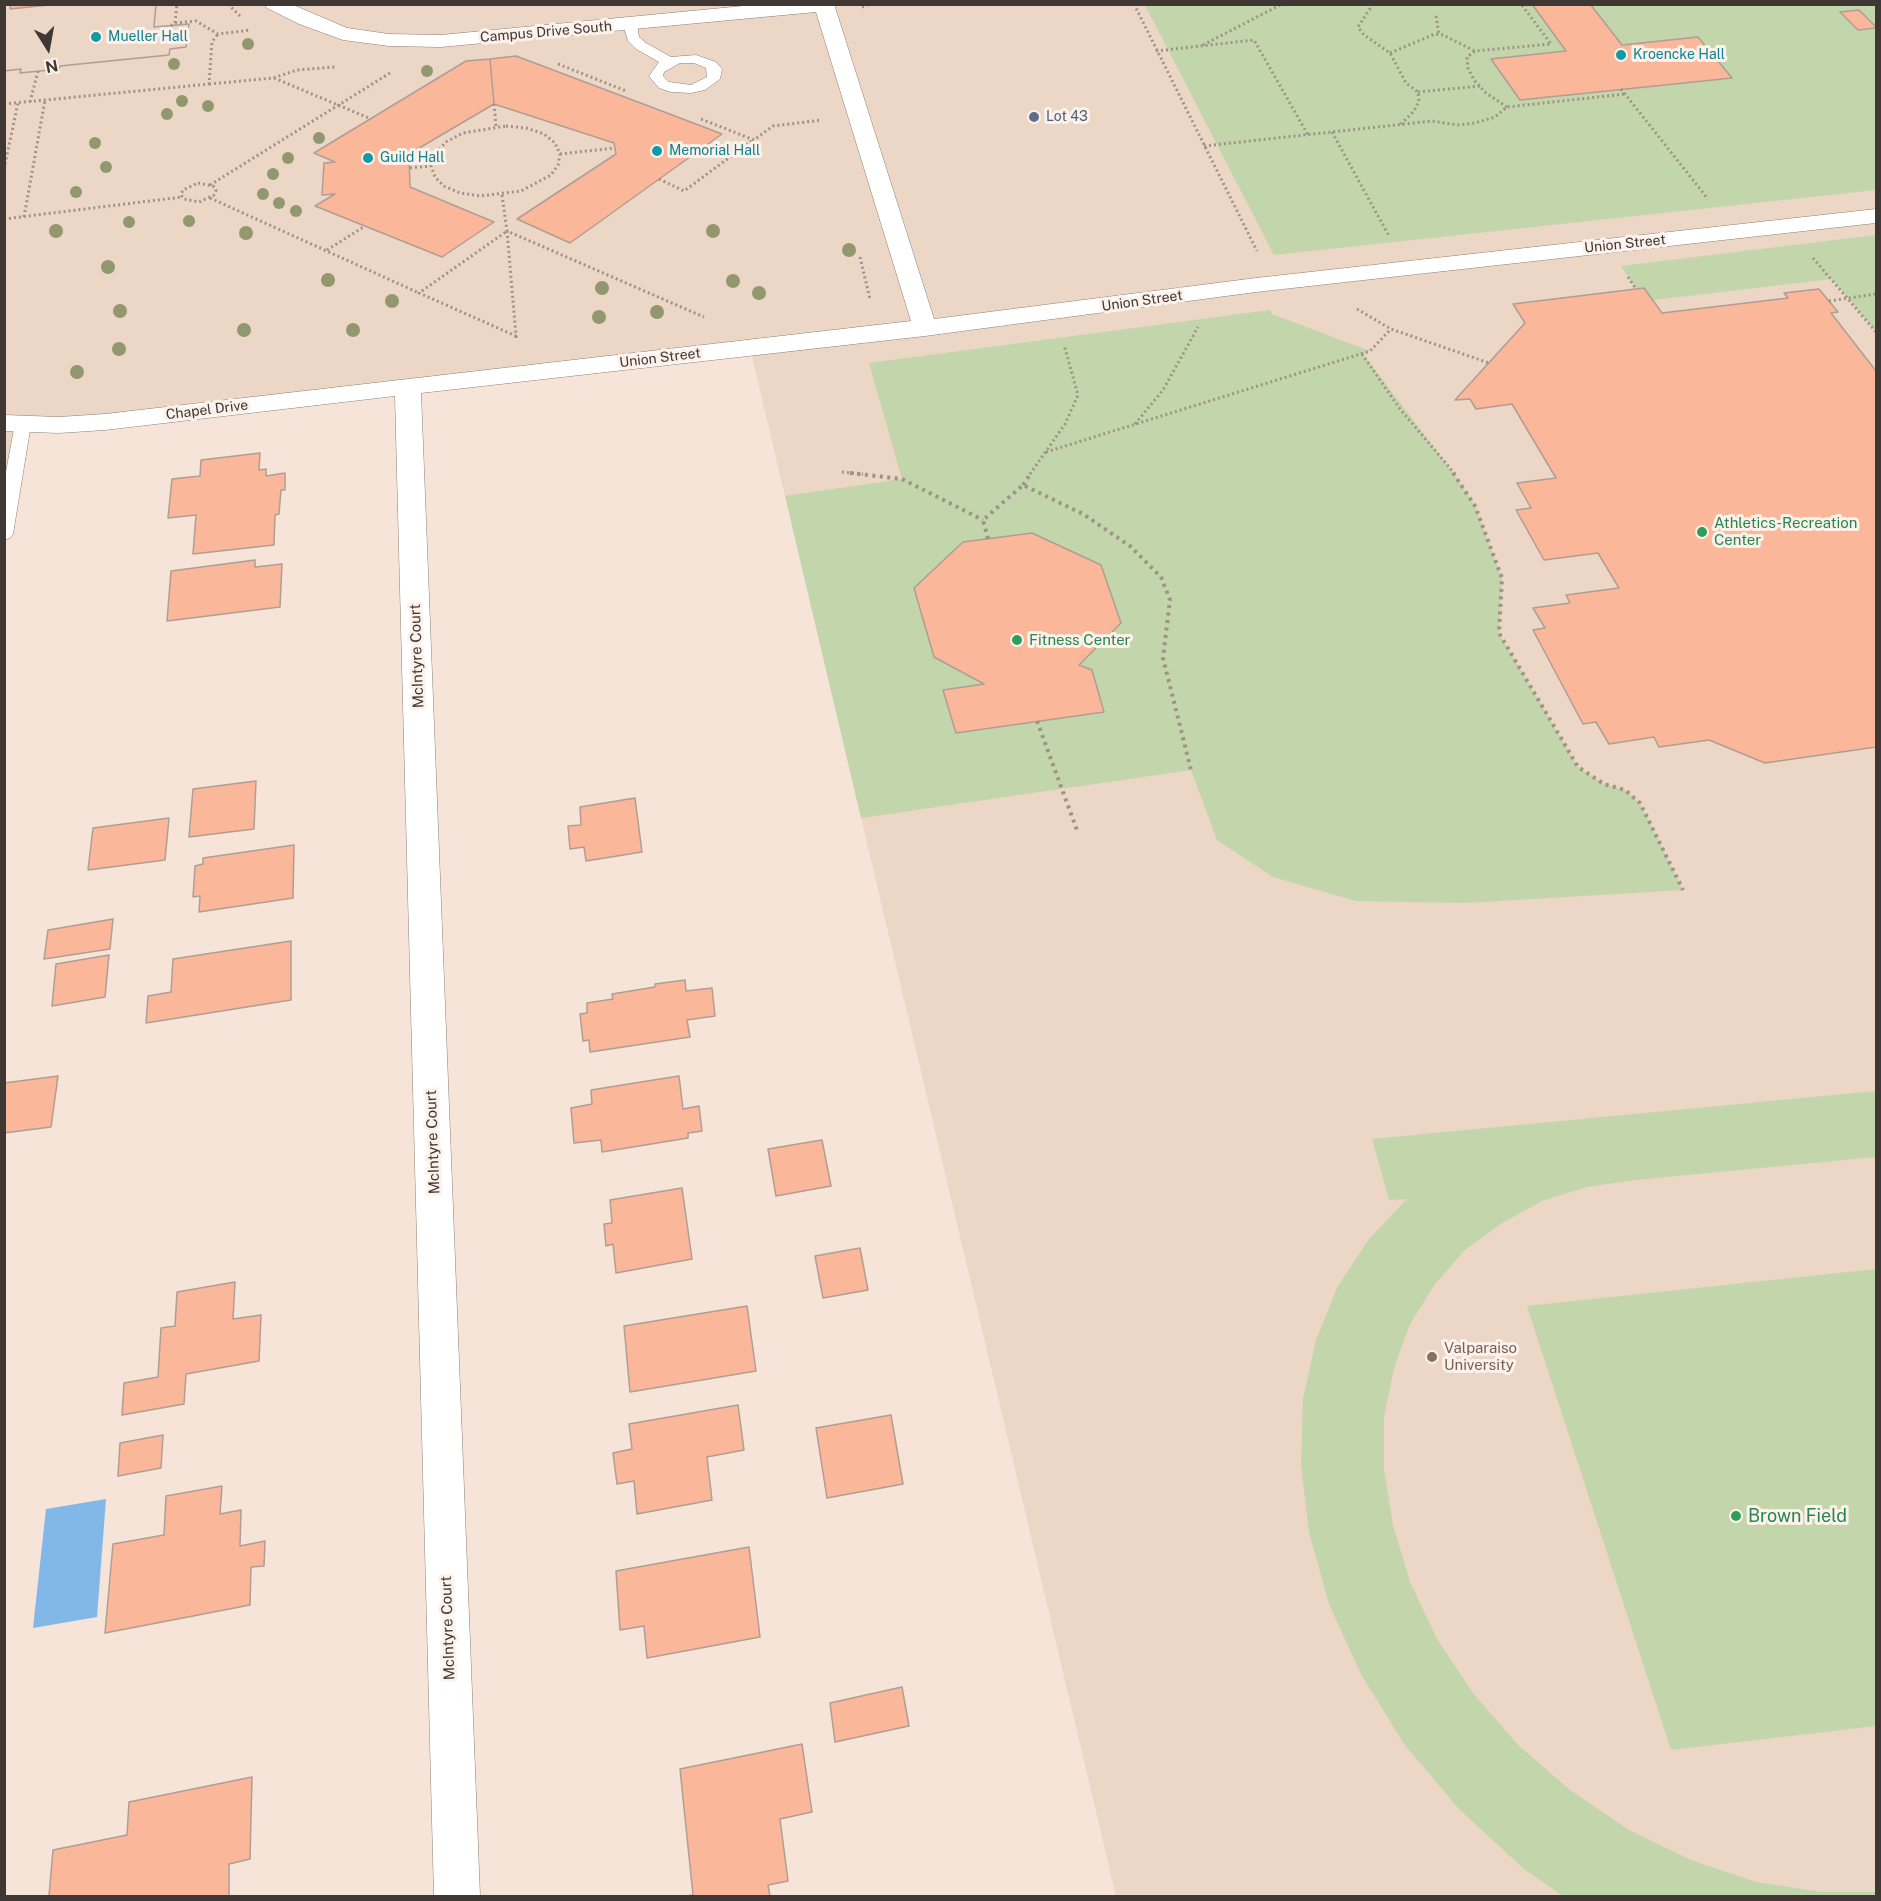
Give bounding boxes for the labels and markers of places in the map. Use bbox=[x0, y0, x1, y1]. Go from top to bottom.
place label: Mueller Hall bbox=[108, 29, 188, 45]
marker: Mueller Hall bbox=[89, 30, 103, 44]
place label: Kroencke Hall bbox=[1633, 47, 1725, 63]
marker: Kroencke Hall bbox=[1614, 48, 1628, 62]
place label: Lot 43 bbox=[1046, 109, 1088, 125]
marker: Lot 43 bbox=[1027, 110, 1041, 124]
place label: Memorial Hall bbox=[669, 143, 760, 159]
marker: Memorial Hall bbox=[650, 144, 664, 158]
place label: Guild Hall bbox=[380, 150, 444, 166]
marker: Guild Hall bbox=[361, 151, 375, 165]
place label: Athletics-Recreation Center bbox=[1714, 514, 1857, 549]
marker: Athletics-Recreation Center bbox=[1695, 525, 1709, 539]
place label: Fitness Center bbox=[1029, 631, 1130, 649]
marker: Fitness Center bbox=[1010, 633, 1024, 647]
place label: Valparaiso University bbox=[1444, 1339, 1517, 1374]
marker: Valparaiso University bbox=[1425, 1350, 1439, 1364]
place label: Brown Field bbox=[1748, 1505, 1847, 1527]
marker: Brown Field bbox=[1729, 1509, 1743, 1523]

